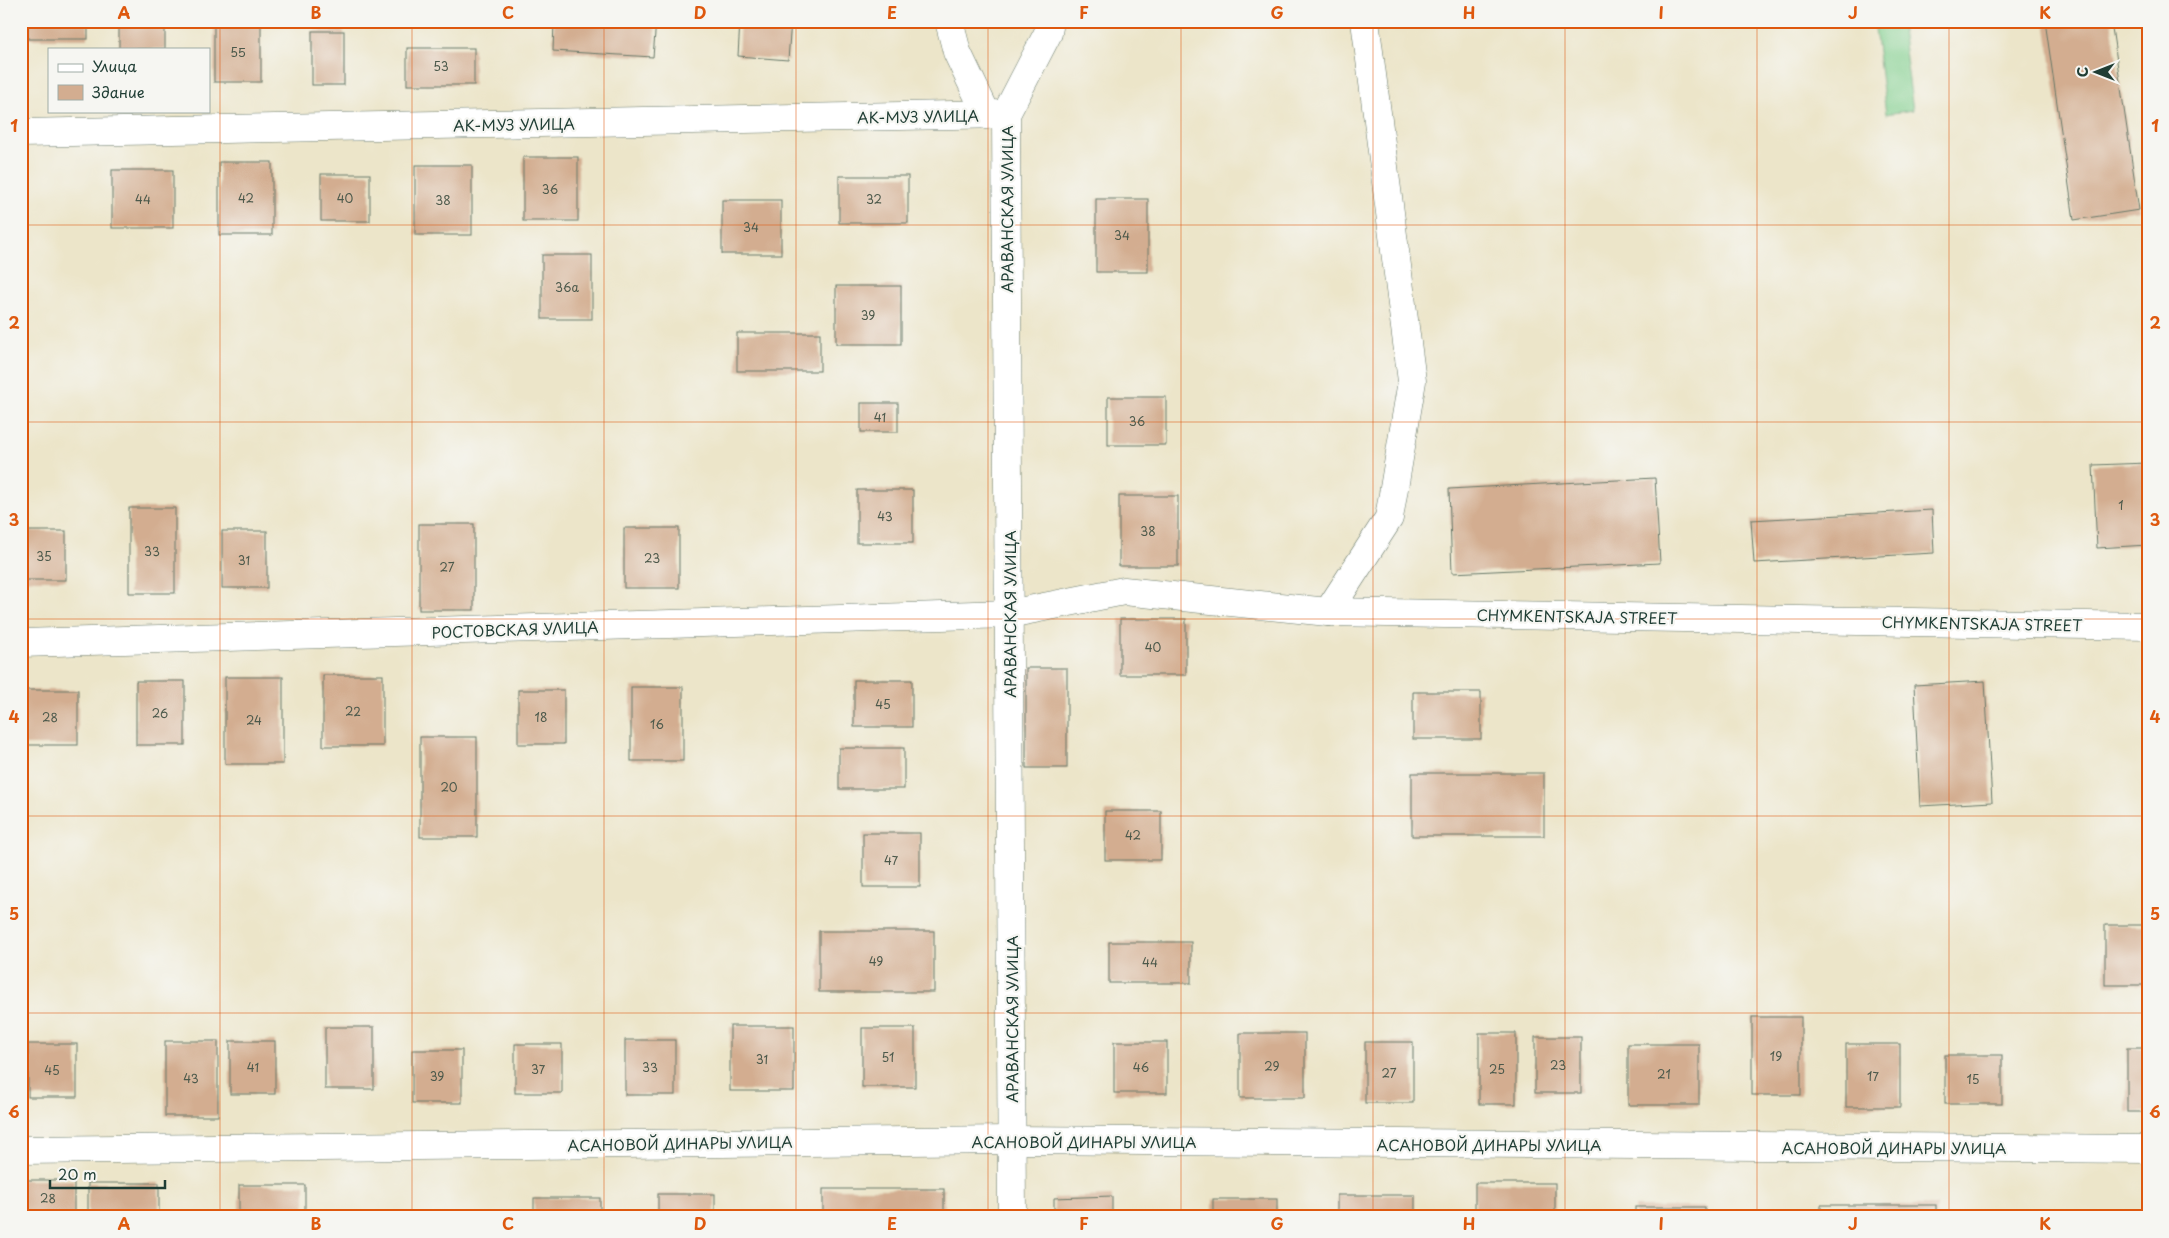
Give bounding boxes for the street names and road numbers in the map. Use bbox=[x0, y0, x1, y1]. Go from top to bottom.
street label: АК-МУЗ УЛИЦА bbox=[857, 103, 979, 129]
street label: АК-МУЗ УЛИЦА bbox=[453, 111, 575, 137]
street label: АРАВАНСКАЯ УЛИЦА bbox=[995, 125, 1018, 293]
street label: АРАВАНСКАЯ УЛИЦА bbox=[998, 530, 1021, 698]
street label: CHYMKENTSKAJA STREET bbox=[1476, 603, 1678, 629]
street label: CHYMKENTSKAJA STREET bbox=[1881, 610, 2083, 636]
street label: РОСТОВСКАЯ УЛИЦА bbox=[431, 615, 599, 643]
street label: АРАВАНСКАЯ УЛИЦА bbox=[1000, 935, 1023, 1103]
street label: АСАНОВОЙ ДИНАРЫ УЛИЦА bbox=[567, 1130, 793, 1156]
street label: АСАНОВОЙ ДИНАРЫ УЛИЦА bbox=[971, 1130, 1197, 1153]
street label: АСАНОВОЙ ДИНАРЫ УЛИЦА bbox=[1376, 1133, 1602, 1156]
street label: АСАНОВОЙ ДИНАРЫ УЛИЦА bbox=[1781, 1136, 2007, 1159]

